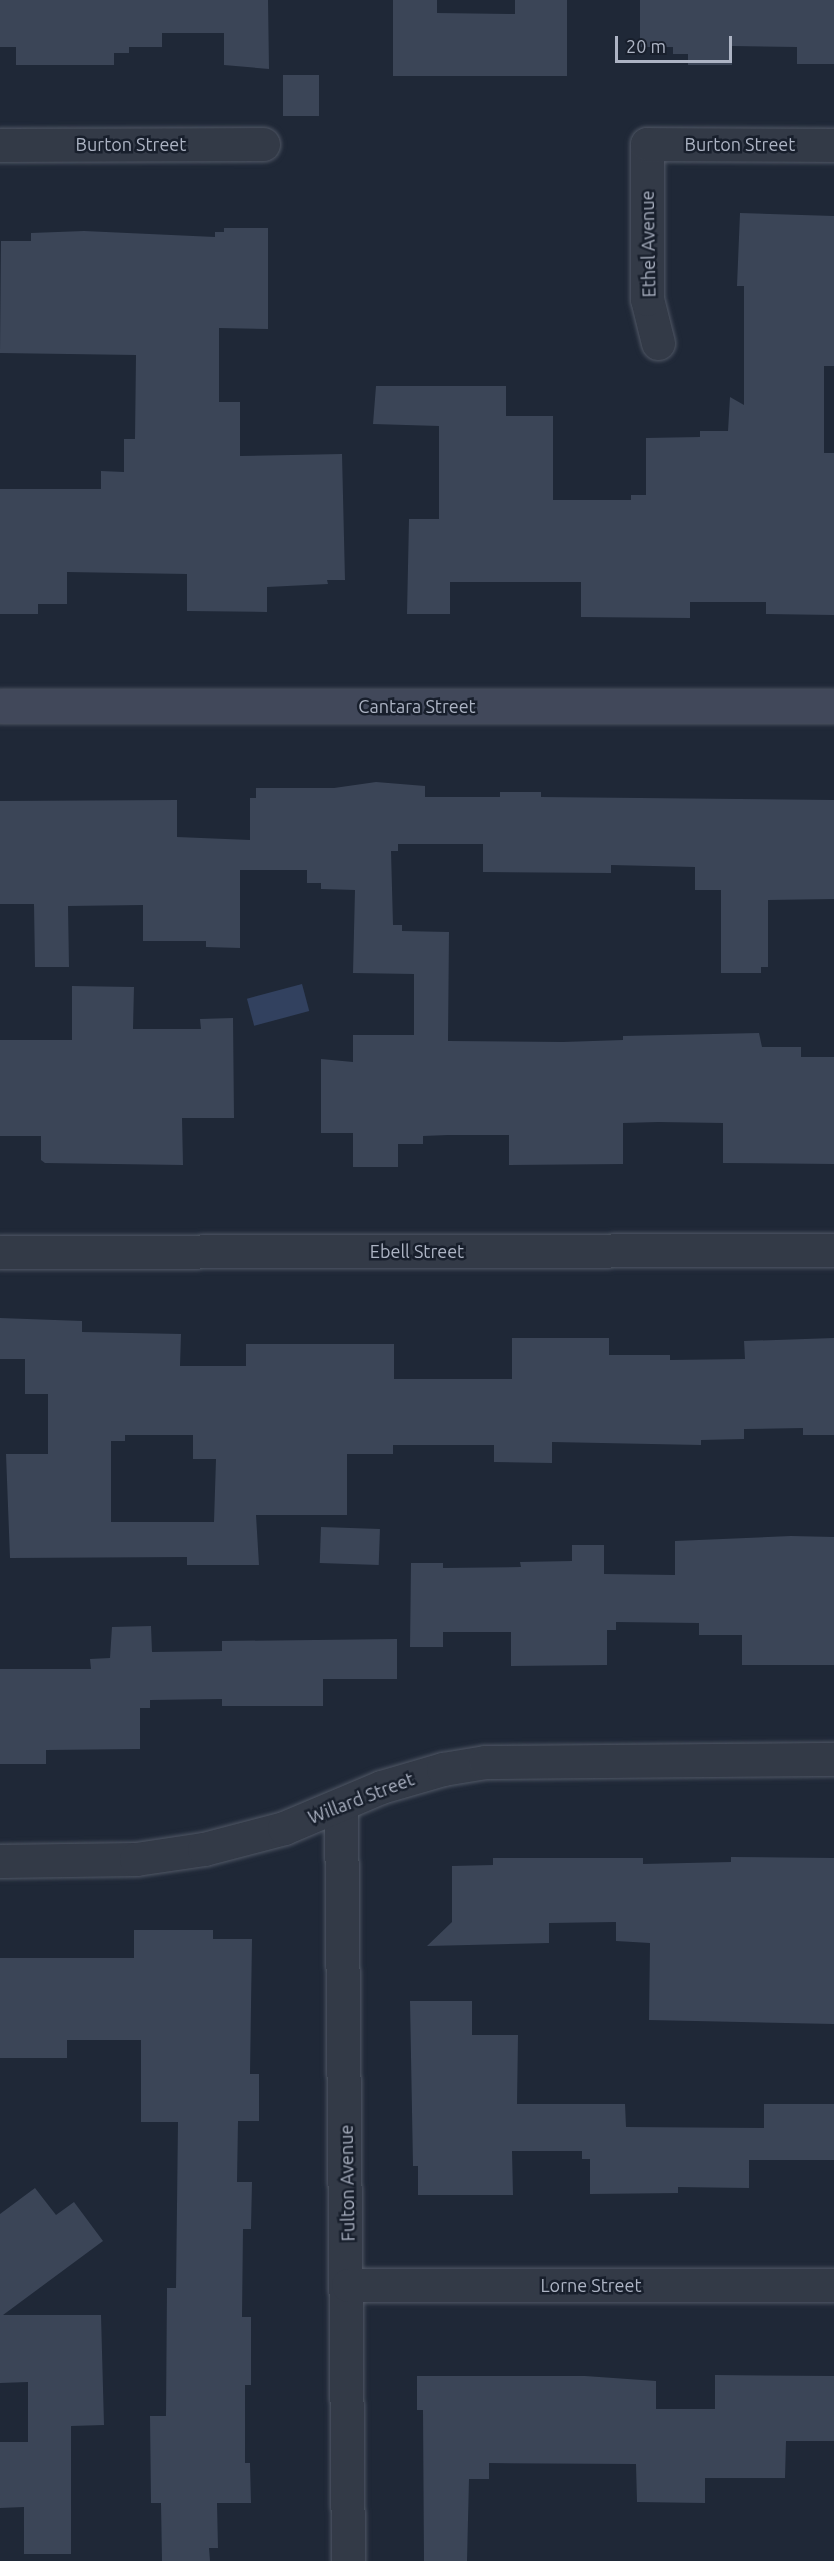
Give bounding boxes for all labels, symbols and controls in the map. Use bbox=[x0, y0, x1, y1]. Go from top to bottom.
scale bar bbox=[618, 24, 735, 62]
text: 20 m bbox=[626, 36, 666, 56]
street label: Burton Street bbox=[76, 133, 186, 155]
street label: Burton Street bbox=[685, 133, 795, 155]
street label: Ethel Avenue bbox=[636, 190, 660, 298]
street label: Cantara Street bbox=[358, 695, 476, 717]
street label: Ebell Street bbox=[370, 1240, 464, 1262]
street label: Willard Street bbox=[305, 1768, 417, 1828]
street label: Fulton Avenue bbox=[335, 2124, 359, 2242]
street label: Lorne Street bbox=[540, 2274, 642, 2296]

